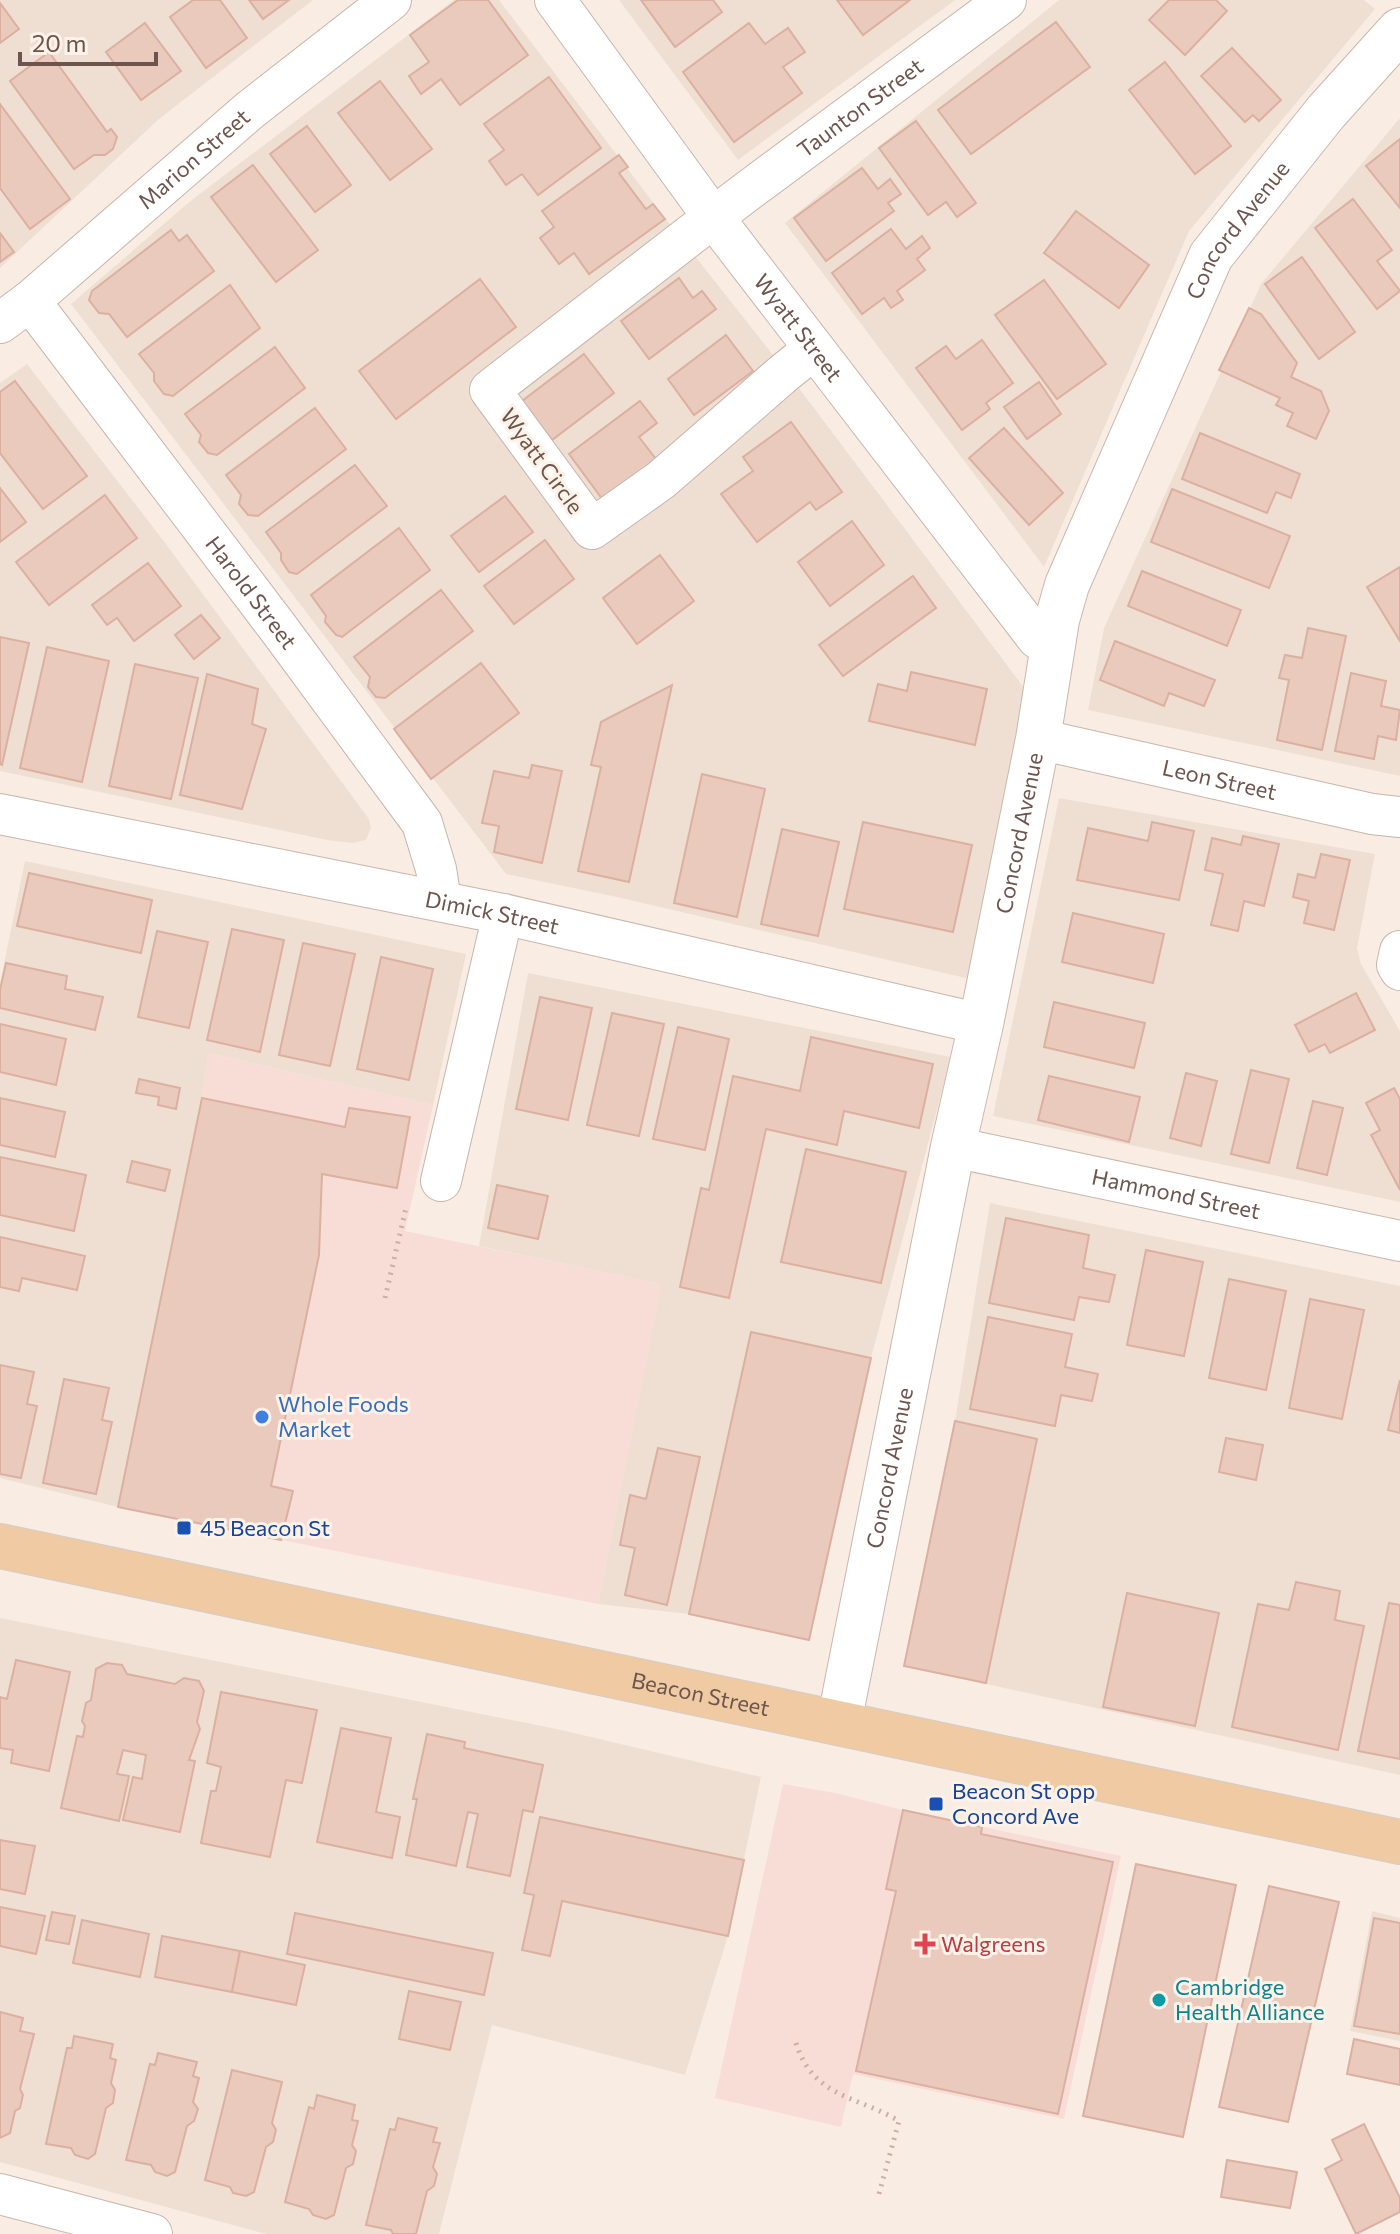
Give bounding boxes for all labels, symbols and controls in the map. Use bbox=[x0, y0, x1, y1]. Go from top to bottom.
scale bar bbox=[20, 16, 156, 66]
text: 20 m bbox=[32, 28, 86, 57]
street label: Taunton Street bbox=[792, 52, 928, 163]
street label: Marion Street bbox=[132, 103, 255, 214]
street label: Concord Avenue bbox=[1180, 155, 1295, 303]
street label: Wyatt Street bbox=[749, 268, 849, 387]
street label: Wyatt Circle bbox=[495, 403, 590, 519]
street label: Harold Street bbox=[200, 531, 303, 654]
street label: Concord Avenue bbox=[989, 750, 1048, 916]
street label: Leon Street bbox=[1160, 753, 1279, 805]
street label: Dimick Street bbox=[423, 885, 562, 939]
street label: Hammond Street bbox=[1090, 1163, 1263, 1224]
street label: Concord Avenue bbox=[860, 1385, 918, 1551]
place label: Whole Foods Market bbox=[278, 1390, 409, 1442]
marker: Whole Foods Market bbox=[253, 1408, 271, 1426]
place label: 45 Beacon St bbox=[200, 1514, 330, 1541]
marker: 45 Beacon St bbox=[175, 1519, 193, 1537]
street label: Beacon Street bbox=[629, 1666, 772, 1721]
place label: Beacon St opp Concord Ave bbox=[952, 1777, 1095, 1829]
marker: Beacon St opp Concord Ave bbox=[927, 1795, 945, 1813]
place label: Walgreens bbox=[941, 1930, 1046, 1957]
marker: Walgreens bbox=[916, 1935, 934, 1953]
place label: Cambridge Health Alliance bbox=[1175, 1973, 1325, 2025]
marker: Cambridge Health Alliance bbox=[1150, 1991, 1168, 2009]

